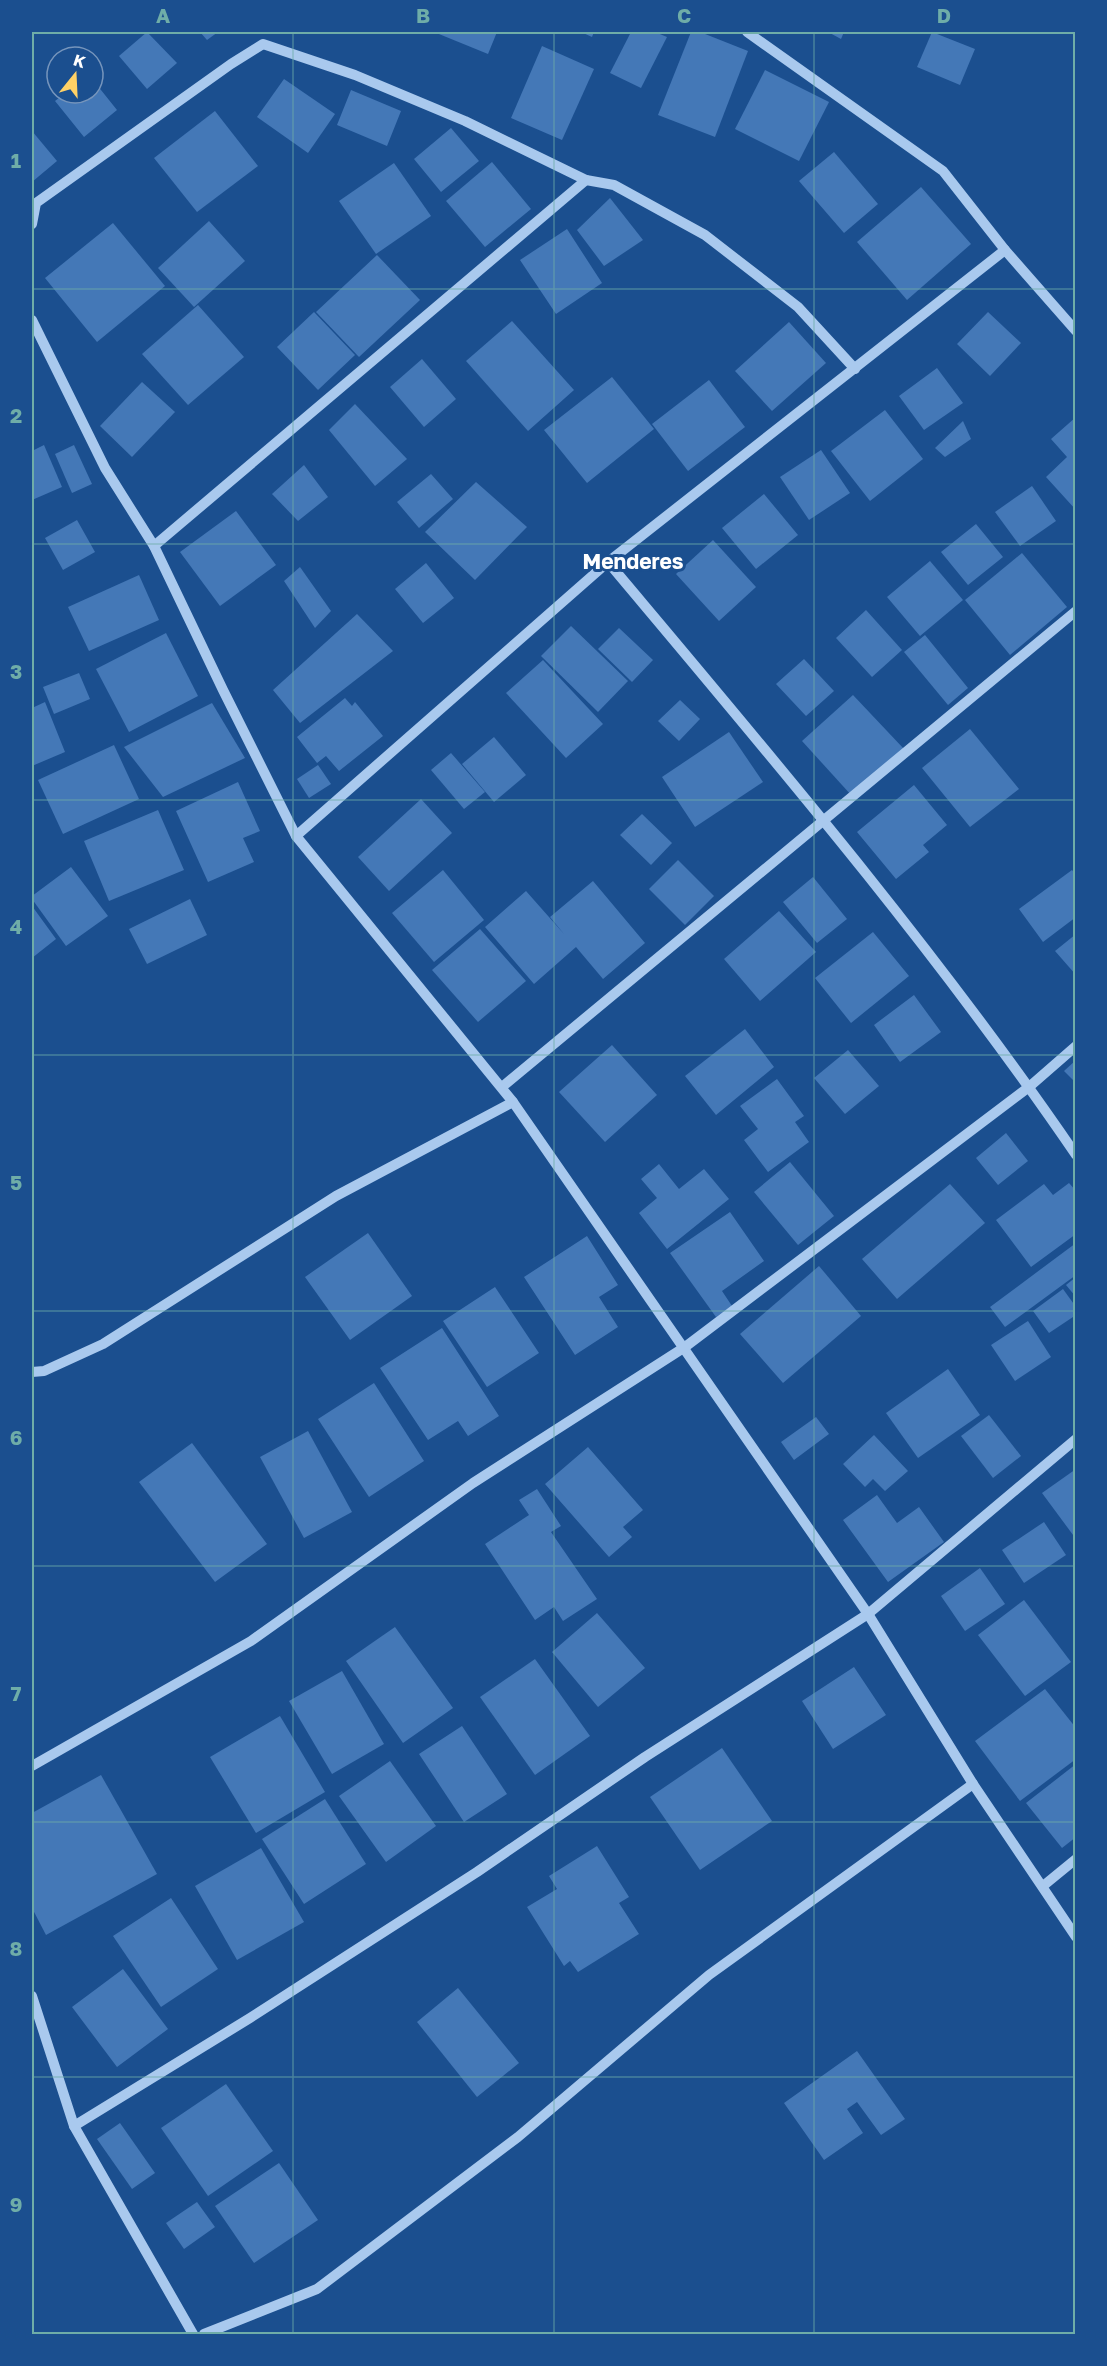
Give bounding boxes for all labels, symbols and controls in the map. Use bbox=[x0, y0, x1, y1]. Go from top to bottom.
text: A bbox=[156, 3, 170, 27]
text: B bbox=[416, 3, 430, 27]
text: C bbox=[677, 3, 691, 27]
text: D bbox=[937, 3, 951, 27]
north arrow bbox=[45, 45, 105, 105]
text: K bbox=[71, 49, 89, 72]
text: 1 bbox=[11, 148, 21, 172]
text: 2 bbox=[10, 403, 22, 427]
district label: Menderes bbox=[582, 548, 684, 574]
text: 3 bbox=[10, 659, 22, 683]
text: 4 bbox=[10, 914, 22, 938]
text: 5 bbox=[10, 1170, 22, 1194]
text: 6 bbox=[10, 1425, 22, 1449]
text: 7 bbox=[11, 1681, 22, 1705]
text: 8 bbox=[10, 1936, 22, 1960]
text: 9 bbox=[10, 2192, 22, 2216]

